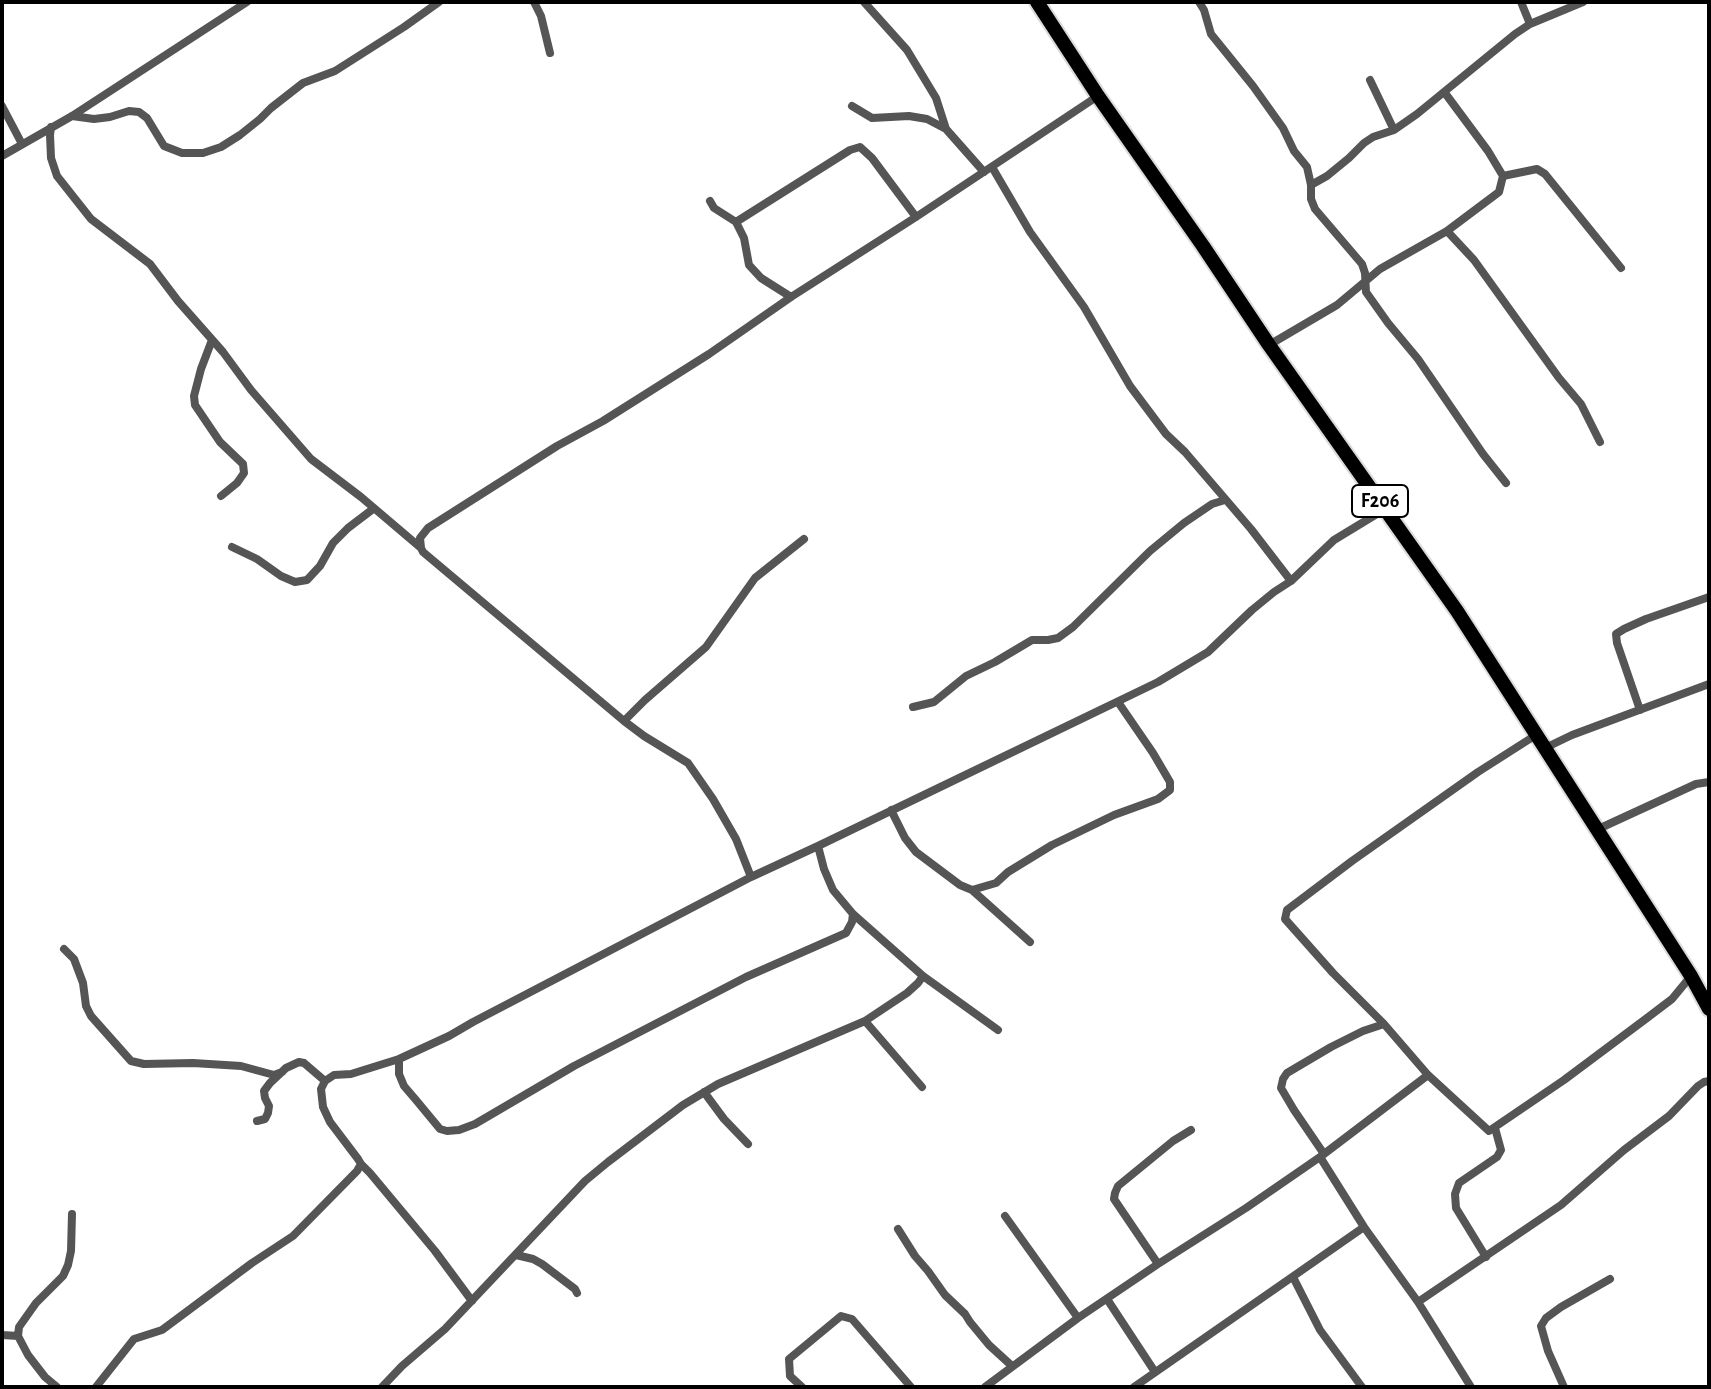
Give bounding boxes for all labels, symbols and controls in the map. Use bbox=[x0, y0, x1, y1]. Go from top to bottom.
road number: F206 bbox=[1352, 485, 1408, 517]

